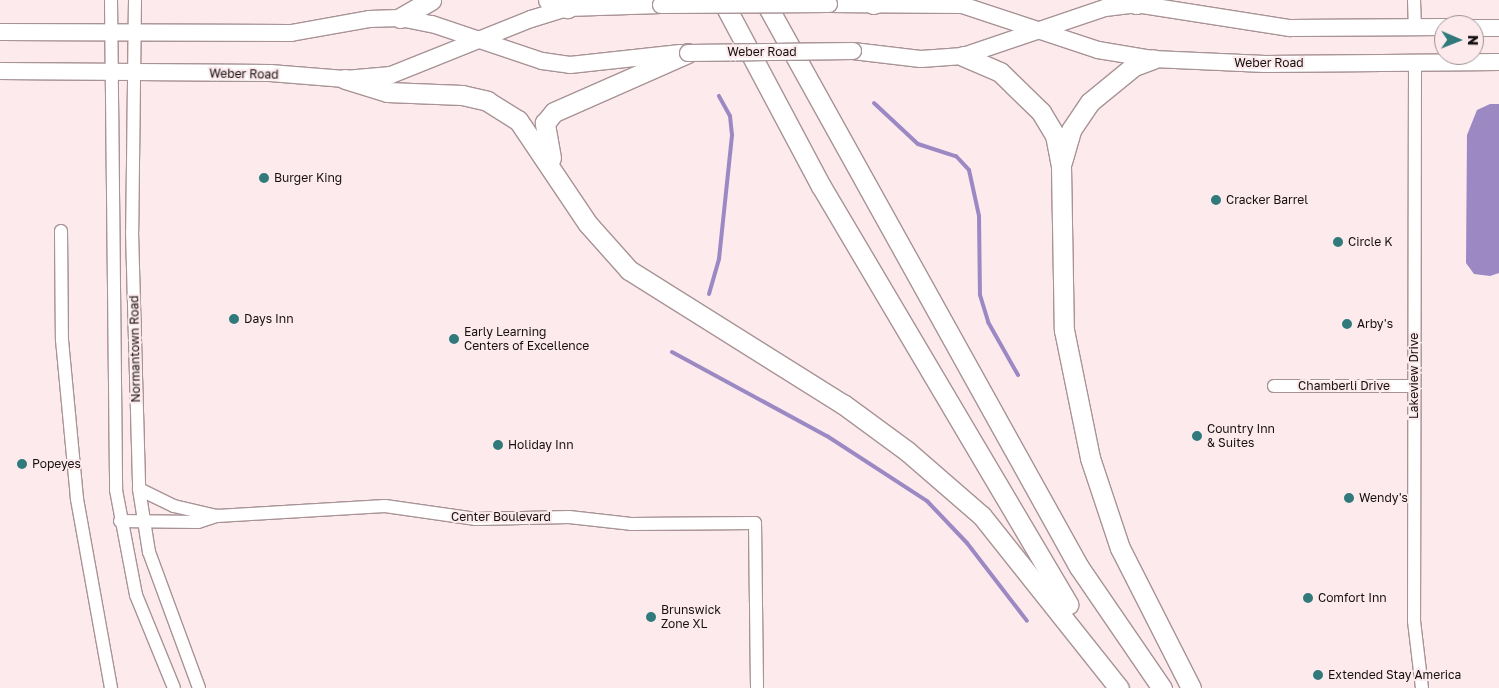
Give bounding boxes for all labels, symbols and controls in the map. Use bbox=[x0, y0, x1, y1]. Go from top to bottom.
north arrow bbox=[1434, 15, 1484, 65]
text: N bbox=[1465, 35, 1482, 46]
street label: Weber Road bbox=[727, 45, 797, 59]
street label: Weber Road bbox=[1234, 56, 1304, 70]
street label: Weber Road bbox=[209, 66, 279, 82]
place label: Burger King bbox=[274, 171, 342, 185]
marker: Burger King bbox=[258, 172, 270, 184]
place label: Cracker Barrel bbox=[1226, 193, 1308, 207]
marker: Cracker Barrel bbox=[1210, 194, 1222, 206]
place label: Circle K bbox=[1348, 235, 1392, 249]
marker: Circle K bbox=[1332, 236, 1344, 248]
street label: Normantown Road bbox=[127, 295, 143, 403]
place label: Days Inn bbox=[244, 312, 294, 326]
marker: Days Inn bbox=[228, 313, 240, 325]
place label: Arby's bbox=[1357, 317, 1393, 331]
marker: Arby's bbox=[1341, 318, 1353, 330]
place label: Early Learning Centers of Excellence bbox=[464, 325, 589, 353]
marker: Early Learning Centers of Excellence bbox=[448, 333, 460, 345]
street label: Lakeview Drive bbox=[1407, 333, 1421, 419]
street label: Chamberli Drive bbox=[1298, 379, 1390, 393]
place label: Country Inn & Suites bbox=[1207, 422, 1275, 450]
marker: Country Inn & Suites bbox=[1191, 430, 1203, 442]
place label: Holiday Inn bbox=[508, 438, 574, 452]
marker: Holiday Inn bbox=[492, 439, 504, 451]
place label: Popeyes bbox=[32, 457, 81, 471]
marker: Popeyes bbox=[16, 458, 28, 470]
place label: Wendy's bbox=[1359, 491, 1408, 505]
marker: Wendy's bbox=[1343, 492, 1355, 504]
street label: Center Boulevard bbox=[451, 510, 551, 524]
place label: Comfort Inn bbox=[1318, 591, 1387, 605]
marker: Comfort Inn bbox=[1302, 592, 1314, 604]
place label: Brunswick Zone XL bbox=[661, 603, 721, 631]
marker: Brunswick Zone XL bbox=[645, 611, 657, 623]
place label: Extended Stay America bbox=[1328, 668, 1461, 682]
marker: Extended Stay America bbox=[1312, 669, 1324, 681]

